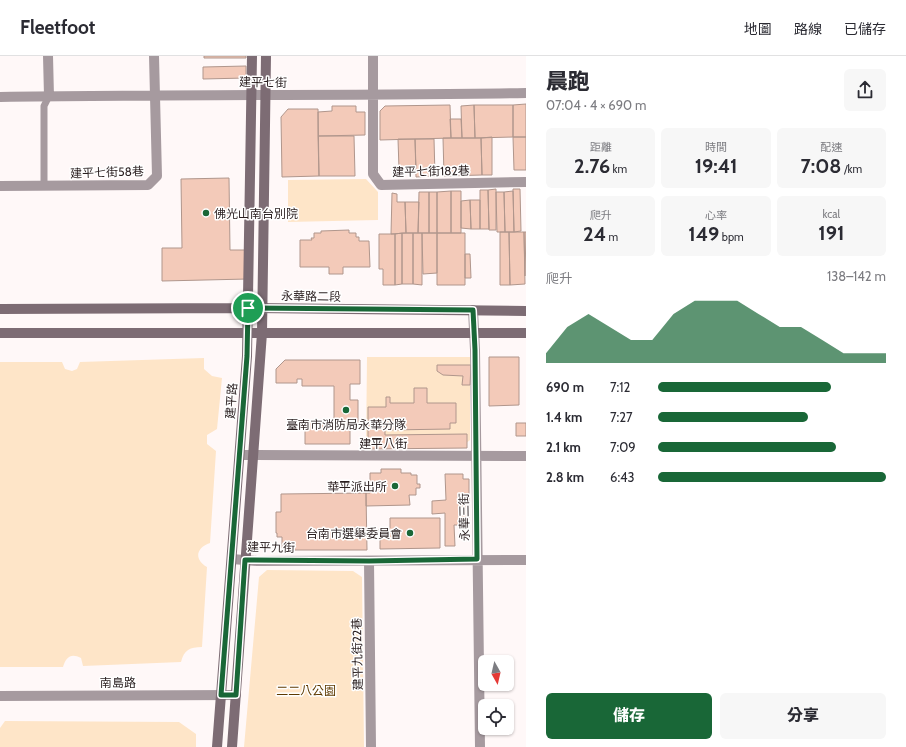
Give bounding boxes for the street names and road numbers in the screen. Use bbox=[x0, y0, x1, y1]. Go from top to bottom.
street label: 建平七街 bbox=[239, 74, 287, 90]
street label: 建平七街58巷 bbox=[70, 163, 144, 181]
street label: 建平七街182巷 bbox=[392, 163, 470, 179]
street label: 永華路二段 bbox=[281, 288, 341, 304]
street label: 建平路 bbox=[222, 383, 240, 419]
street label: 建平八街 bbox=[359, 436, 407, 451]
street label: 永華三街 bbox=[456, 493, 472, 541]
street label: 建平九街 bbox=[247, 539, 295, 555]
street label: 建平九街22巷 bbox=[349, 618, 365, 690]
street label: 南島路 bbox=[100, 675, 136, 690]

